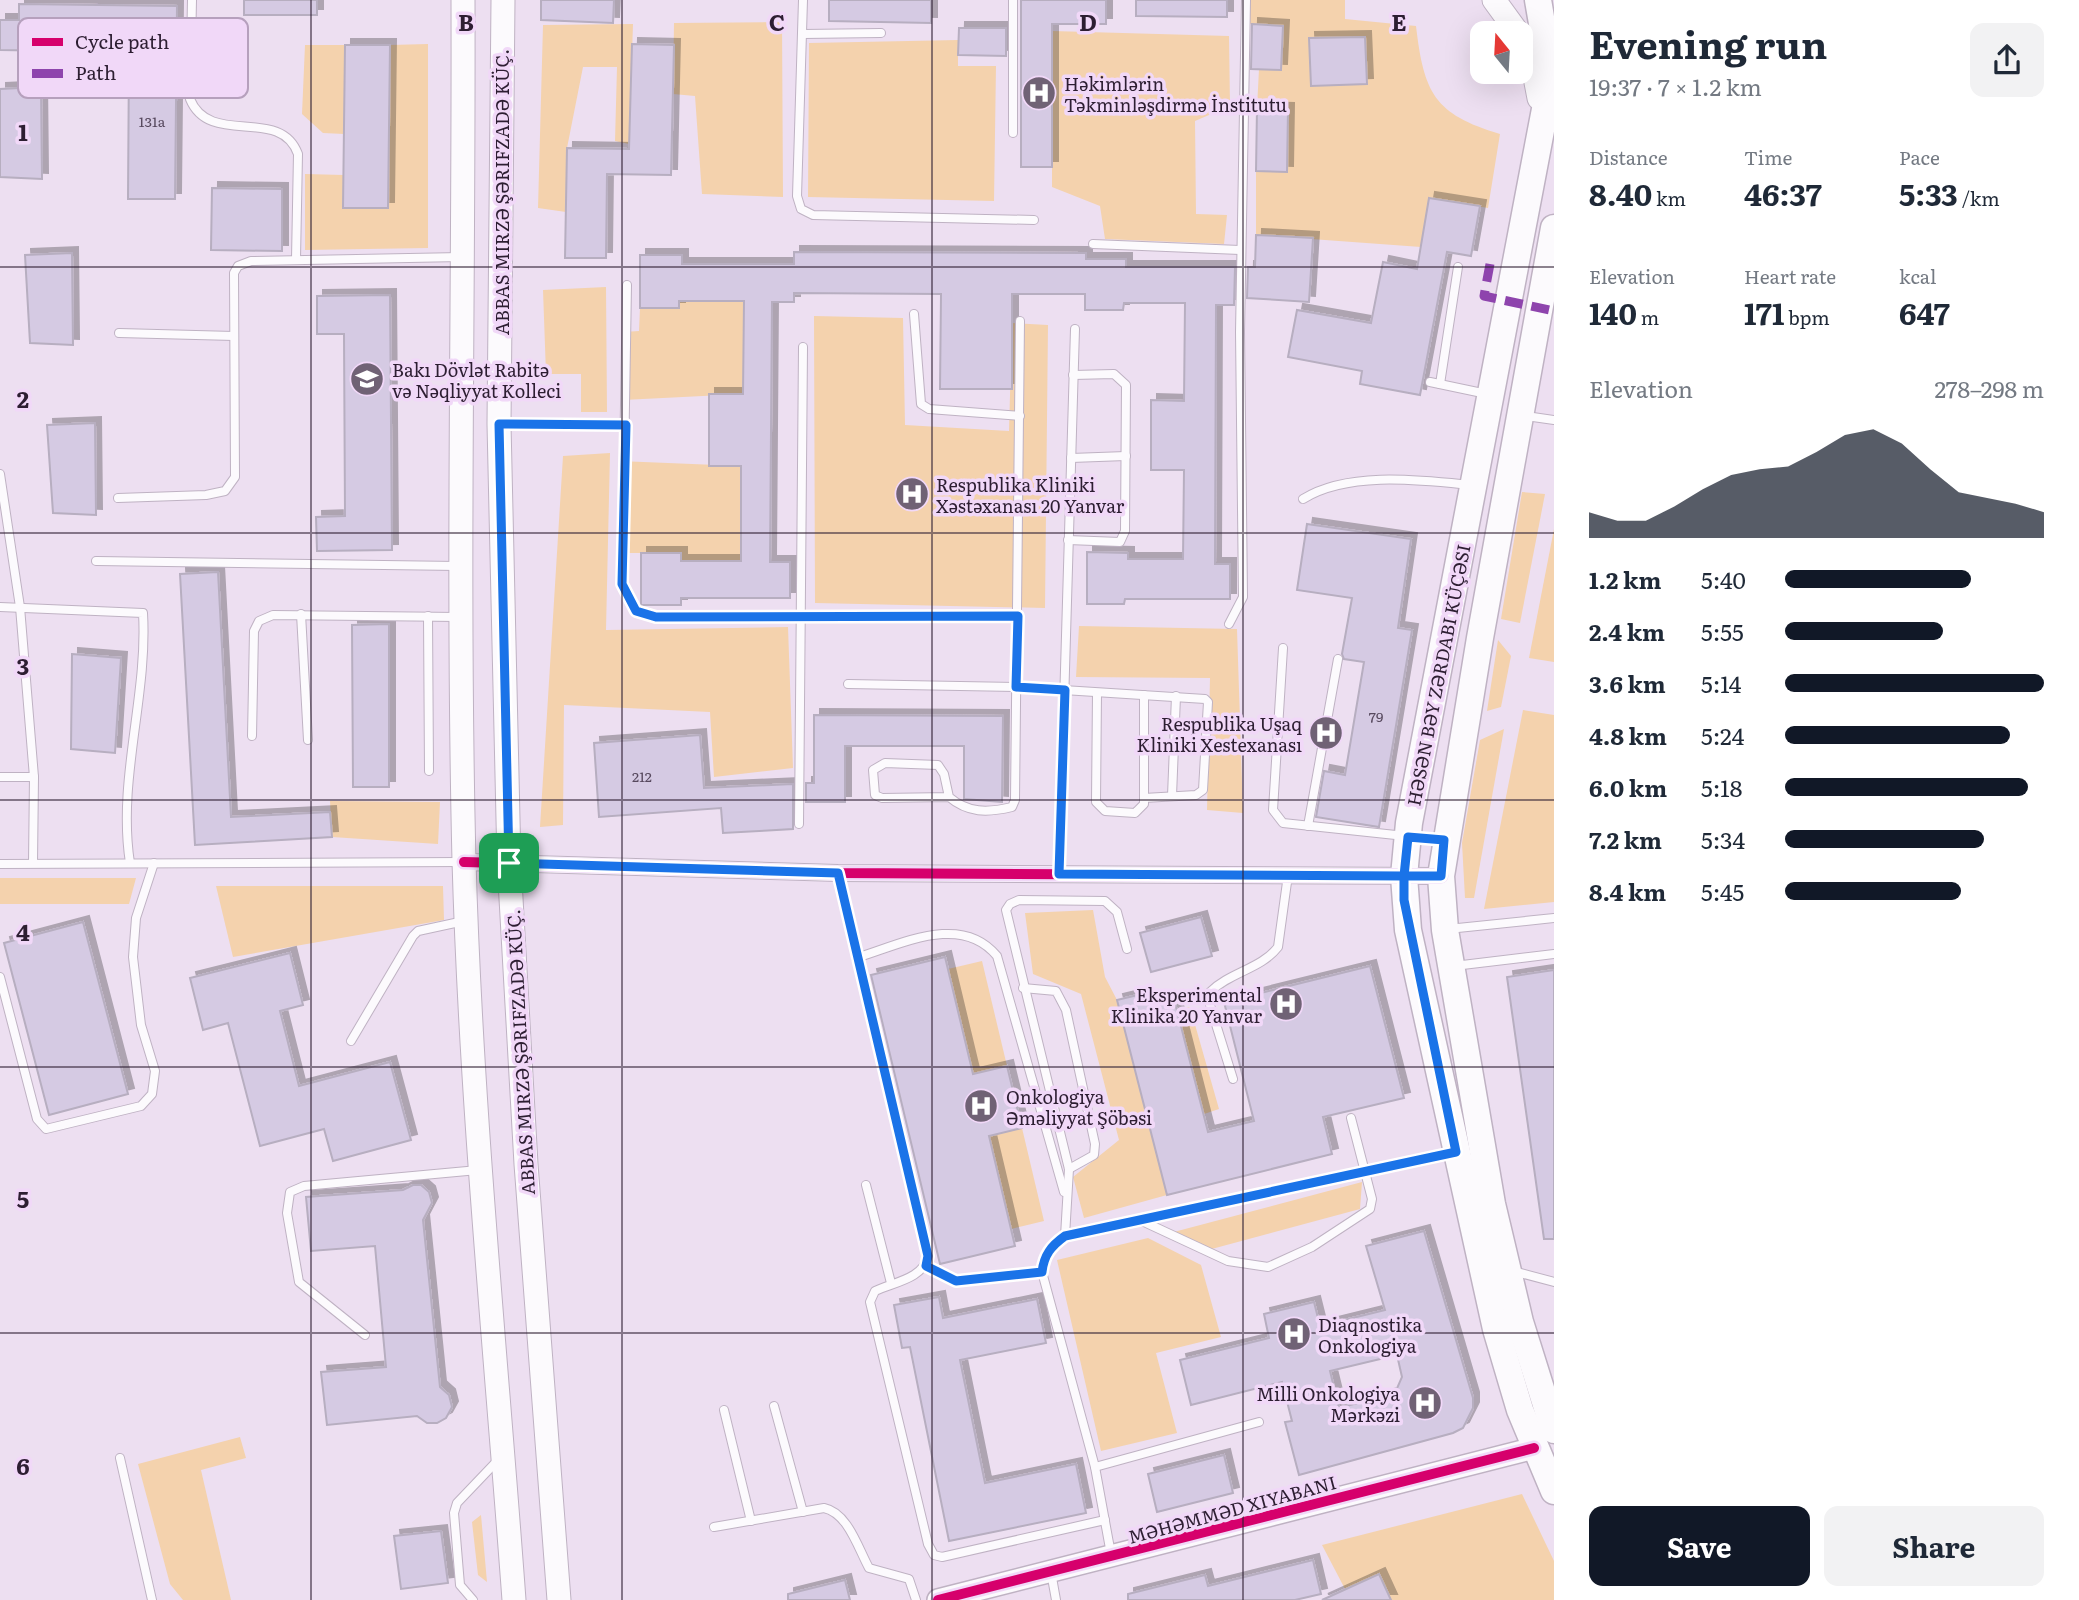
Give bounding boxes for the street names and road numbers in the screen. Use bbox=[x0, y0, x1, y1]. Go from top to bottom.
street label: ABBAS MIRZƏ ŞƏRIFZADƏ KÜÇ. bbox=[488, 49, 515, 335]
street label: HƏSƏN BƏY ZƏRDABI KÜÇƏSI bbox=[1399, 542, 1477, 808]
street label: ABBAS MIRZƏ ŞƏRIFZADƏ KÜÇ. bbox=[499, 908, 541, 1196]
street label: MƏHƏMMƏD XIYABANI bbox=[1125, 1468, 1339, 1550]

